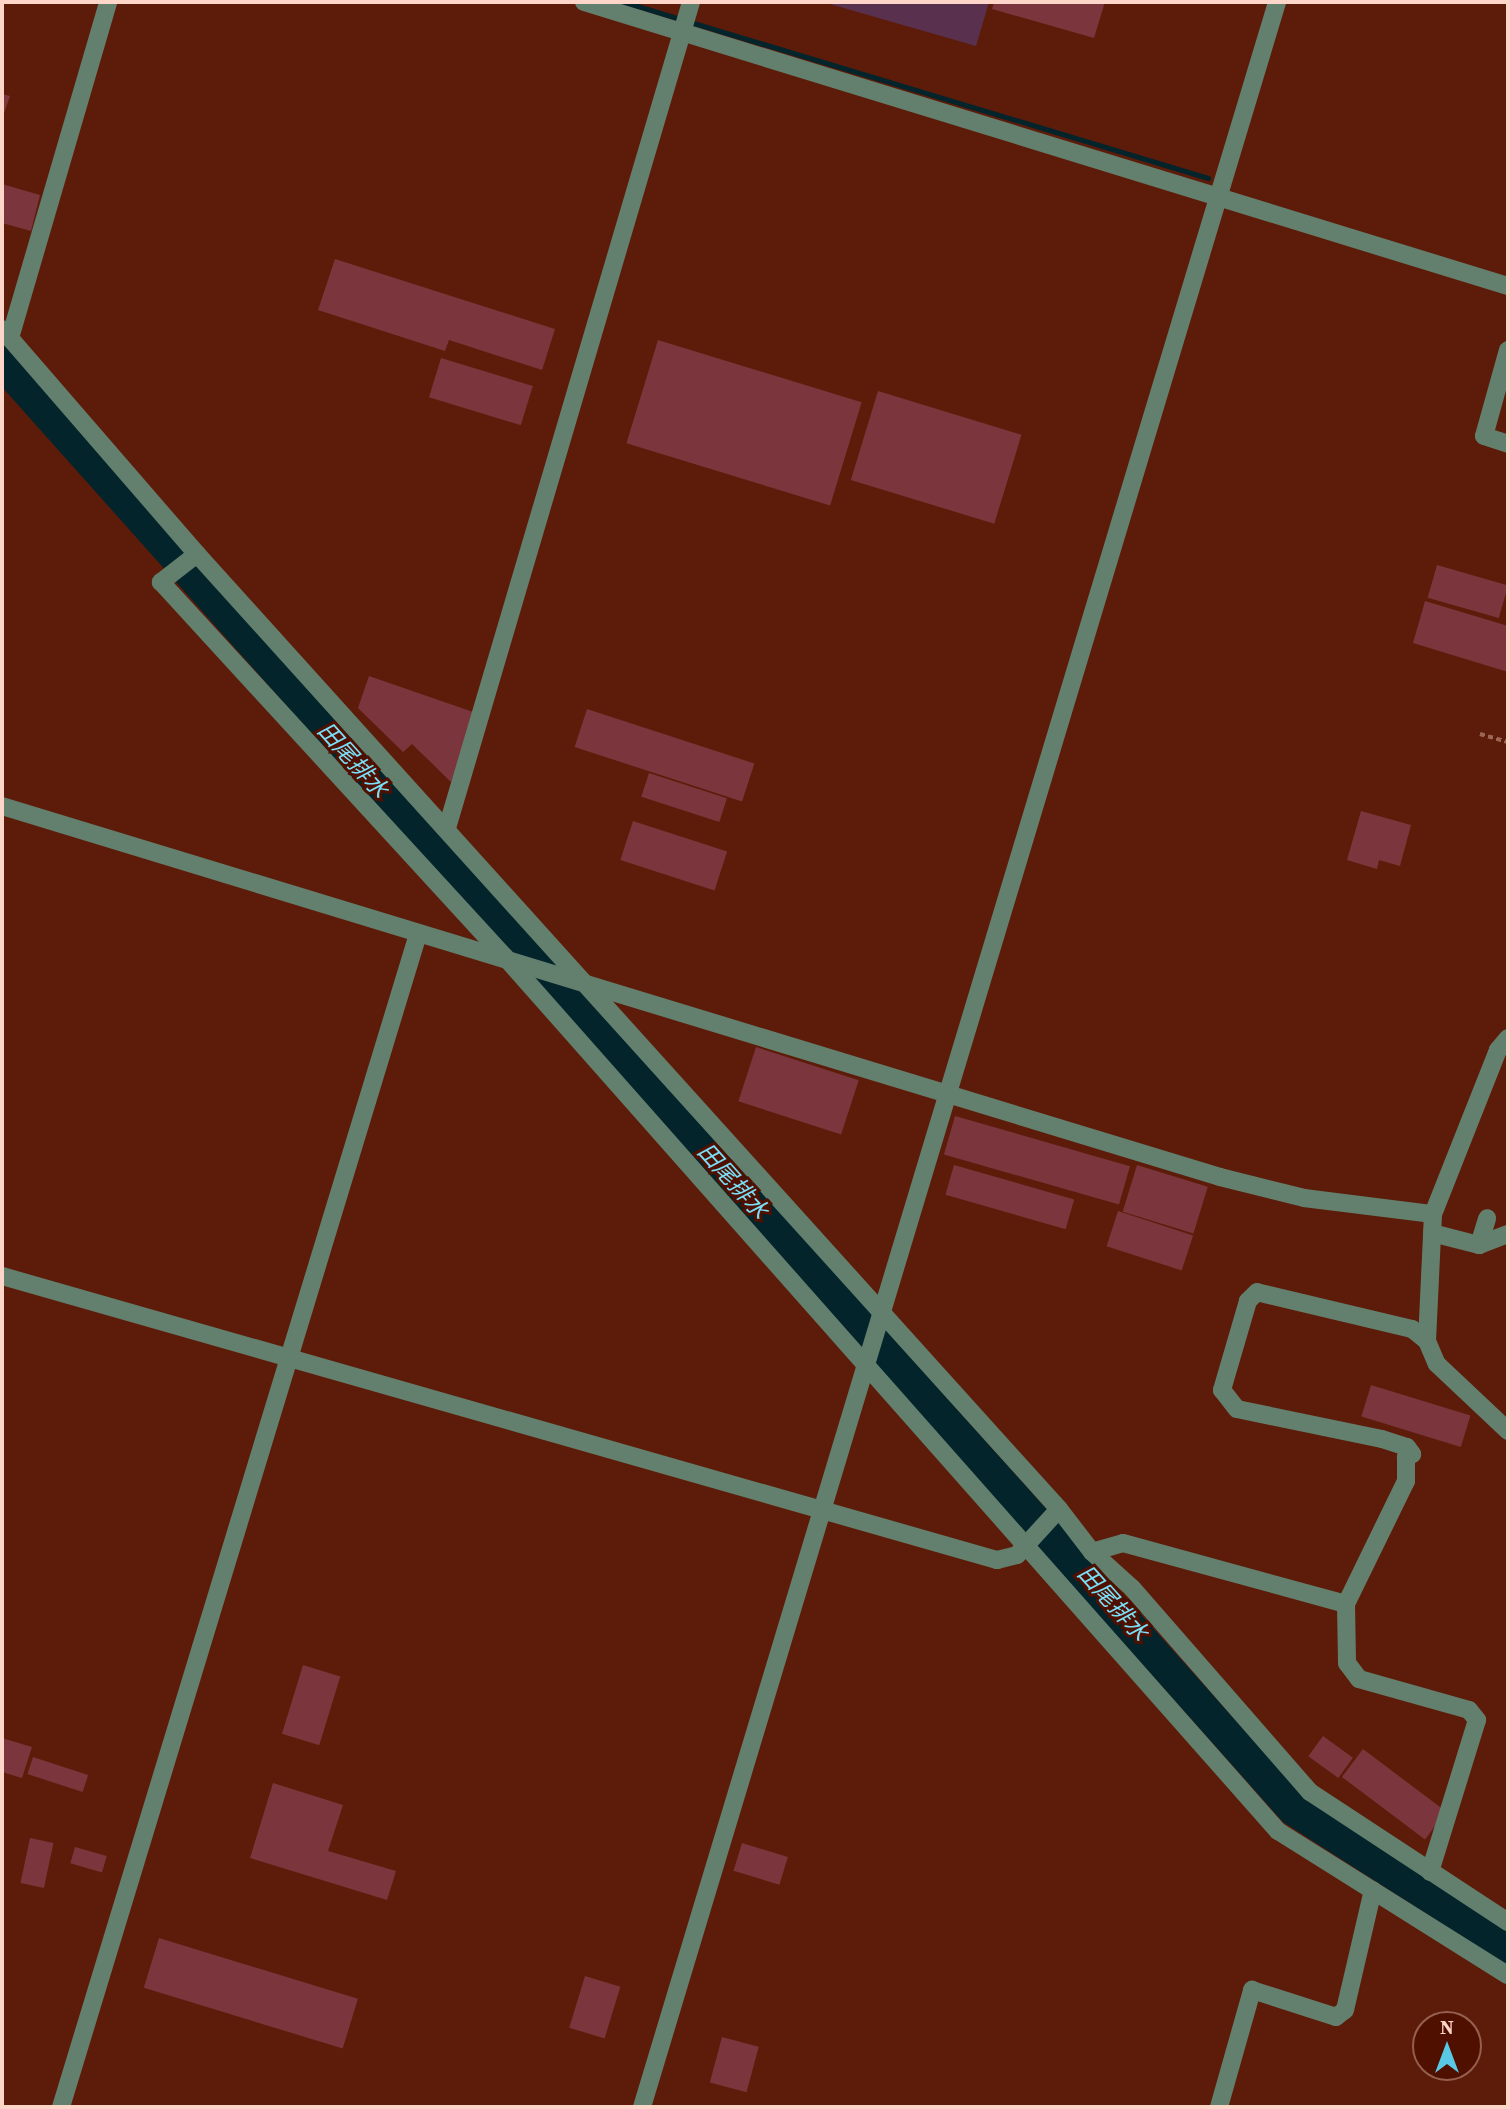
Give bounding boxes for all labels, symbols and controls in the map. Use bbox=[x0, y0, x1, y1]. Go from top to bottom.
water label: 田尾排水 bbox=[312, 717, 394, 803]
water label: 田尾排水 bbox=[692, 1138, 774, 1224]
water label: 田尾排水 bbox=[1072, 1560, 1154, 1646]
north arrow bbox=[1412, 2011, 1482, 2081]
text: N bbox=[1440, 2014, 1454, 2040]

